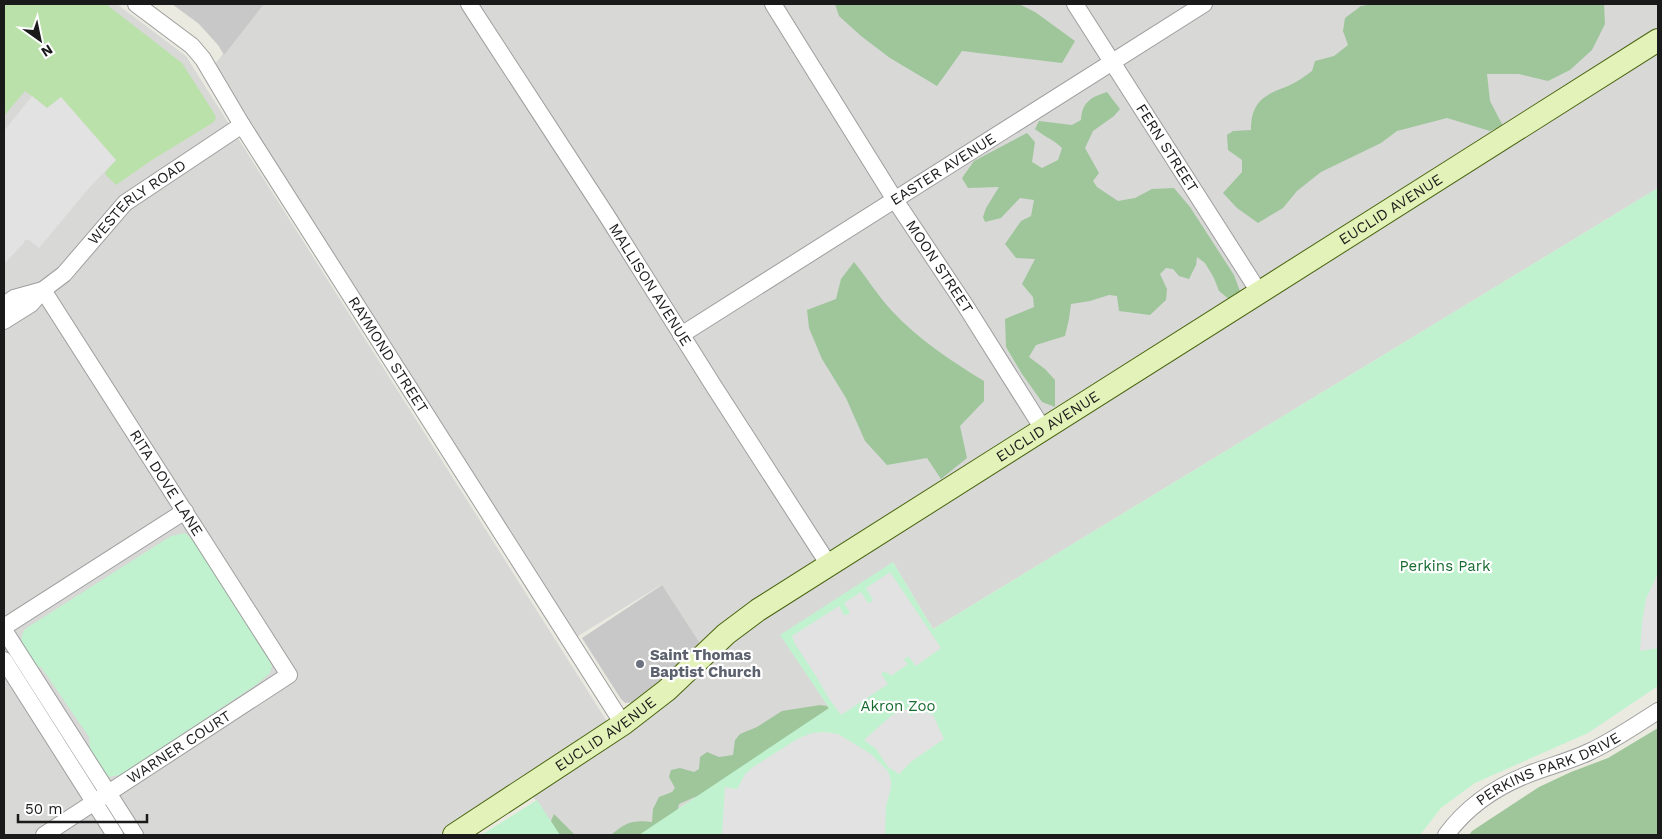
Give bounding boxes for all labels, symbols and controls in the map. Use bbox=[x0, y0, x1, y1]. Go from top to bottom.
north arrow bbox=[15, 15, 65, 65]
text: N bbox=[38, 41, 56, 60]
street label: FERN STREET bbox=[1132, 101, 1202, 196]
street label: EASTER AVENUE bbox=[887, 129, 999, 209]
street label: WESTERLY ROAD bbox=[84, 156, 189, 248]
street label: EUCLID AVENUE bbox=[1336, 170, 1446, 249]
street label: MOON STREET bbox=[902, 217, 977, 316]
street label: MALLISON AVENUE bbox=[605, 220, 695, 349]
street label: RAYMOND STREET bbox=[344, 293, 432, 416]
street label: EUCLID AVENUE bbox=[993, 387, 1103, 466]
street label: RITA DOVE LANE bbox=[126, 427, 207, 539]
park label: Perkins Park bbox=[1400, 557, 1491, 575]
place label: Saint Thomas Baptist Church bbox=[650, 646, 761, 681]
marker: Saint Thomas Baptist Church bbox=[634, 658, 646, 670]
street label: EUCLID AVENUE bbox=[552, 693, 660, 775]
park label: Akron Zoo bbox=[861, 697, 935, 715]
street label: WARNER COURT bbox=[124, 707, 234, 787]
street label: PERKINS PARK DRIVE bbox=[1472, 728, 1623, 809]
scale bar bbox=[18, 792, 146, 824]
text: 50 m bbox=[25, 800, 62, 818]

